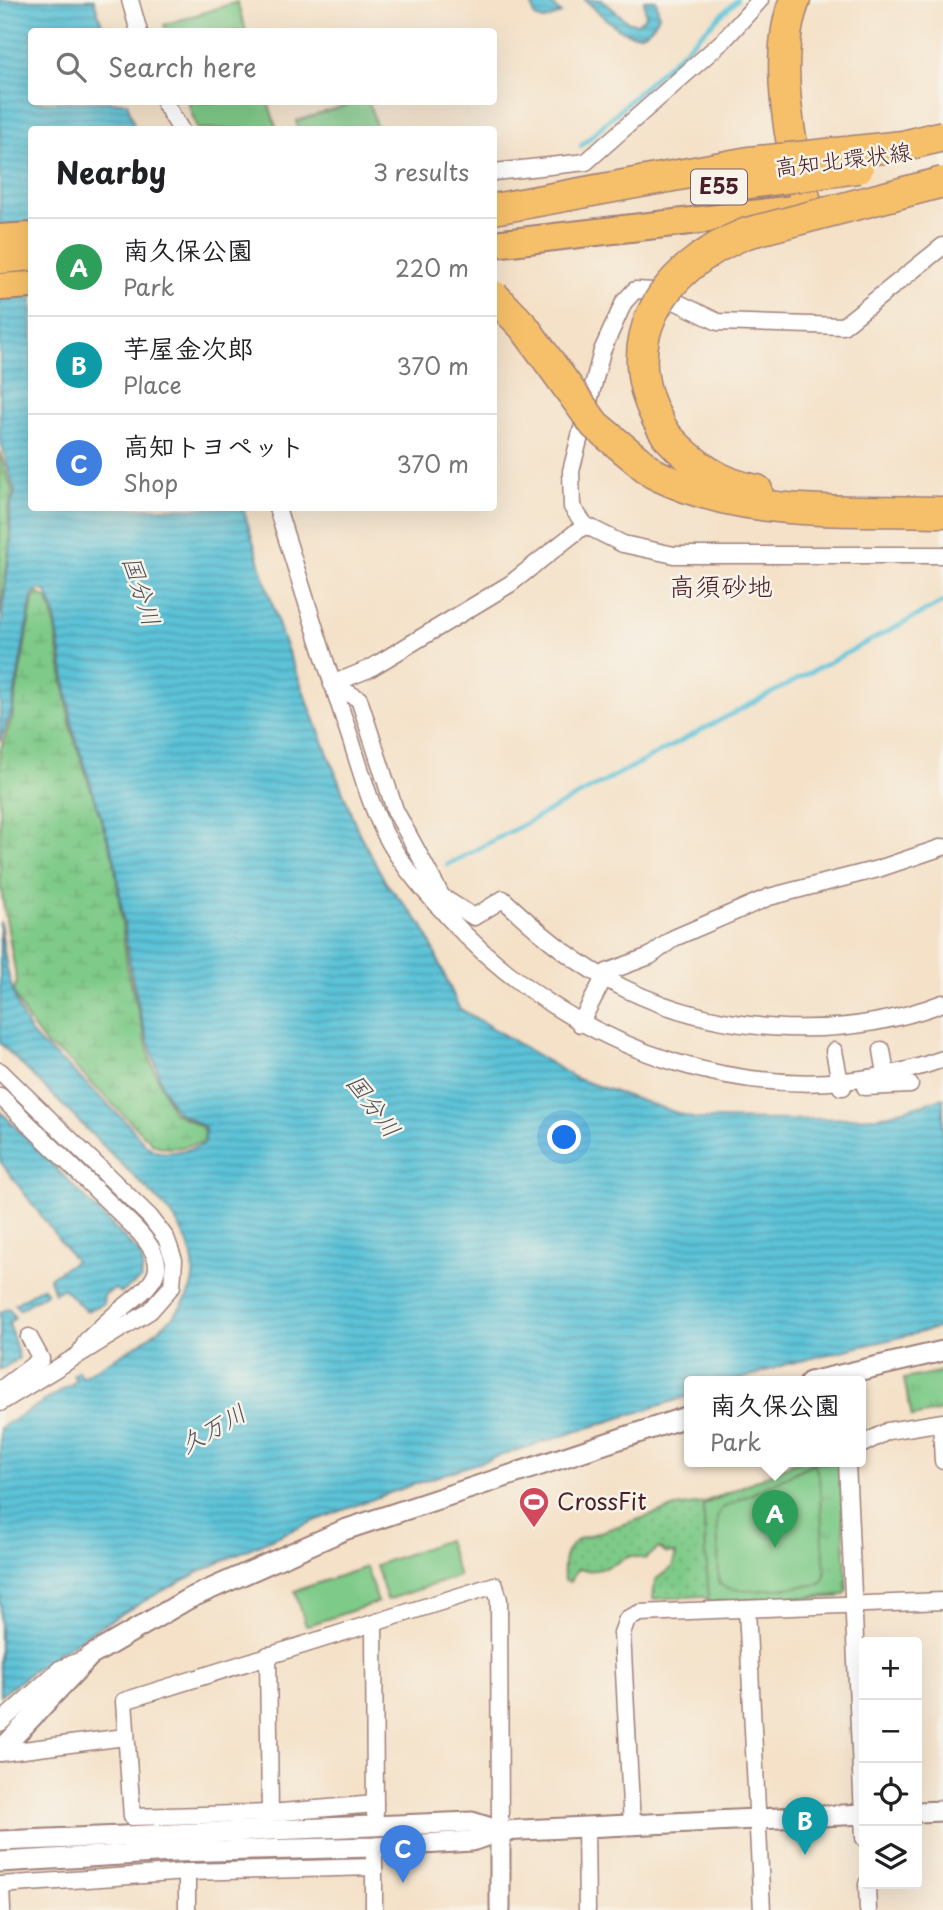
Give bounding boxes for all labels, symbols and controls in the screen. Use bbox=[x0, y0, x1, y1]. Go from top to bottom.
search box bbox=[28, 28, 497, 105]
text: Search here bbox=[108, 47, 257, 86]
icon: search bbox=[52, 48, 90, 86]
street label: 高知北環状線 bbox=[772, 133, 913, 184]
text: Nearby bbox=[56, 149, 166, 194]
text: 3 results bbox=[373, 154, 469, 189]
road number: E55 bbox=[691, 170, 747, 204]
text: 南久保公園 bbox=[123, 230, 253, 269]
text: A bbox=[70, 250, 88, 285]
text: 220 m bbox=[395, 250, 469, 285]
text: Park bbox=[123, 269, 174, 304]
text: 芋屋金次郎 bbox=[123, 328, 253, 367]
text: B bbox=[71, 348, 87, 383]
text: 370 m bbox=[396, 348, 469, 383]
text: Place bbox=[123, 367, 182, 402]
text: 高知トヨペット bbox=[123, 426, 305, 465]
text: C bbox=[70, 446, 88, 481]
text: 370 m bbox=[396, 446, 469, 481]
text: Shop bbox=[123, 465, 178, 500]
water label: 国分川 bbox=[115, 551, 171, 630]
district label: 高須砂地 bbox=[669, 566, 773, 605]
water label: 国分川 bbox=[339, 1065, 411, 1144]
your location bbox=[547, 1120, 581, 1154]
popup bbox=[684, 1376, 866, 1467]
text: 南久保公園 bbox=[710, 1385, 840, 1424]
water label: 久万川 bbox=[172, 1394, 252, 1461]
text: Park bbox=[710, 1424, 761, 1459]
place label: CrossFit bbox=[557, 1483, 647, 1518]
sports icon: CrossFit bbox=[517, 1485, 551, 1529]
pin: A bbox=[752, 1490, 798, 1548]
map controls bbox=[859, 1637, 922, 1889]
button: + bbox=[859, 1637, 922, 1700]
button: − bbox=[859, 1700, 922, 1763]
button: locate bbox=[859, 1763, 922, 1826]
pin: B bbox=[782, 1797, 828, 1855]
pin: C bbox=[380, 1825, 426, 1883]
button: layers bbox=[859, 1826, 922, 1889]

